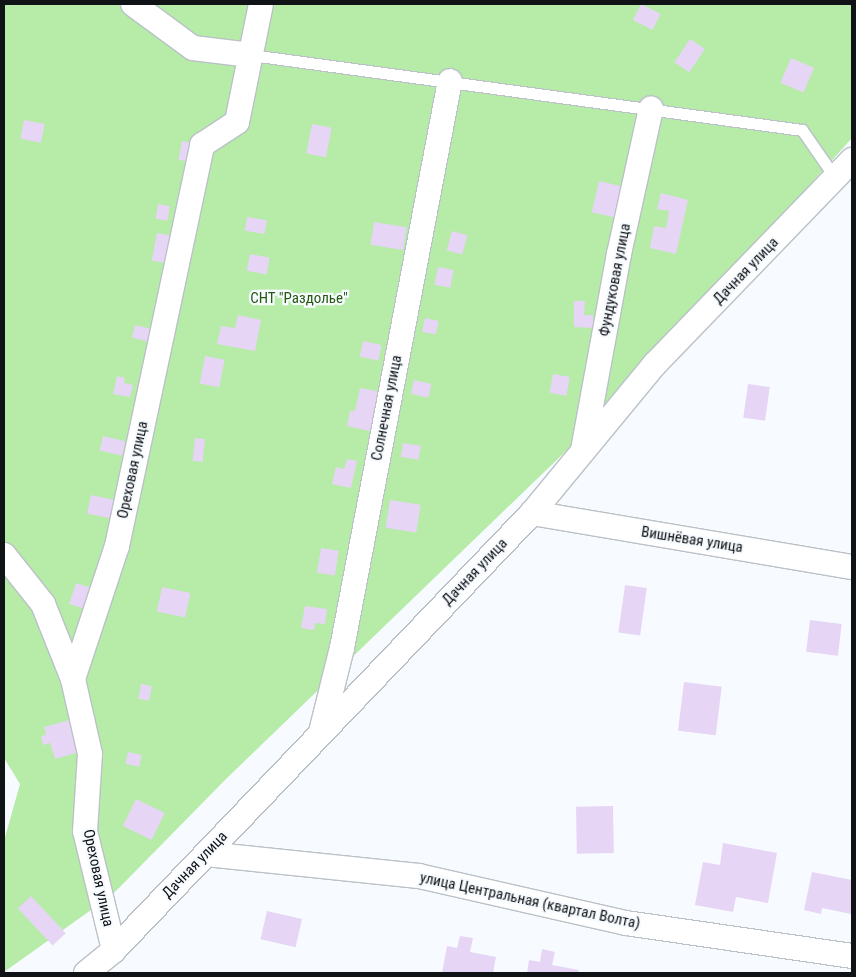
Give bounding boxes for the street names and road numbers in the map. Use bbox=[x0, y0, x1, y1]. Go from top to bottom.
street label: Фундуковая улица bbox=[595, 222, 635, 338]
street label: Дачная улица bbox=[710, 234, 782, 308]
street label: Солнечная улица bbox=[368, 354, 406, 462]
street label: Ореховая улица bbox=[114, 420, 152, 520]
street label: Вишнёвая улица bbox=[640, 523, 744, 557]
street label: Дачная улица bbox=[439, 535, 511, 609]
street label: Ореховая улица bbox=[79, 828, 117, 928]
street label: Дачная улица bbox=[159, 828, 231, 902]
street label: улица Центральная (квартал Волта) bbox=[418, 869, 642, 933]

